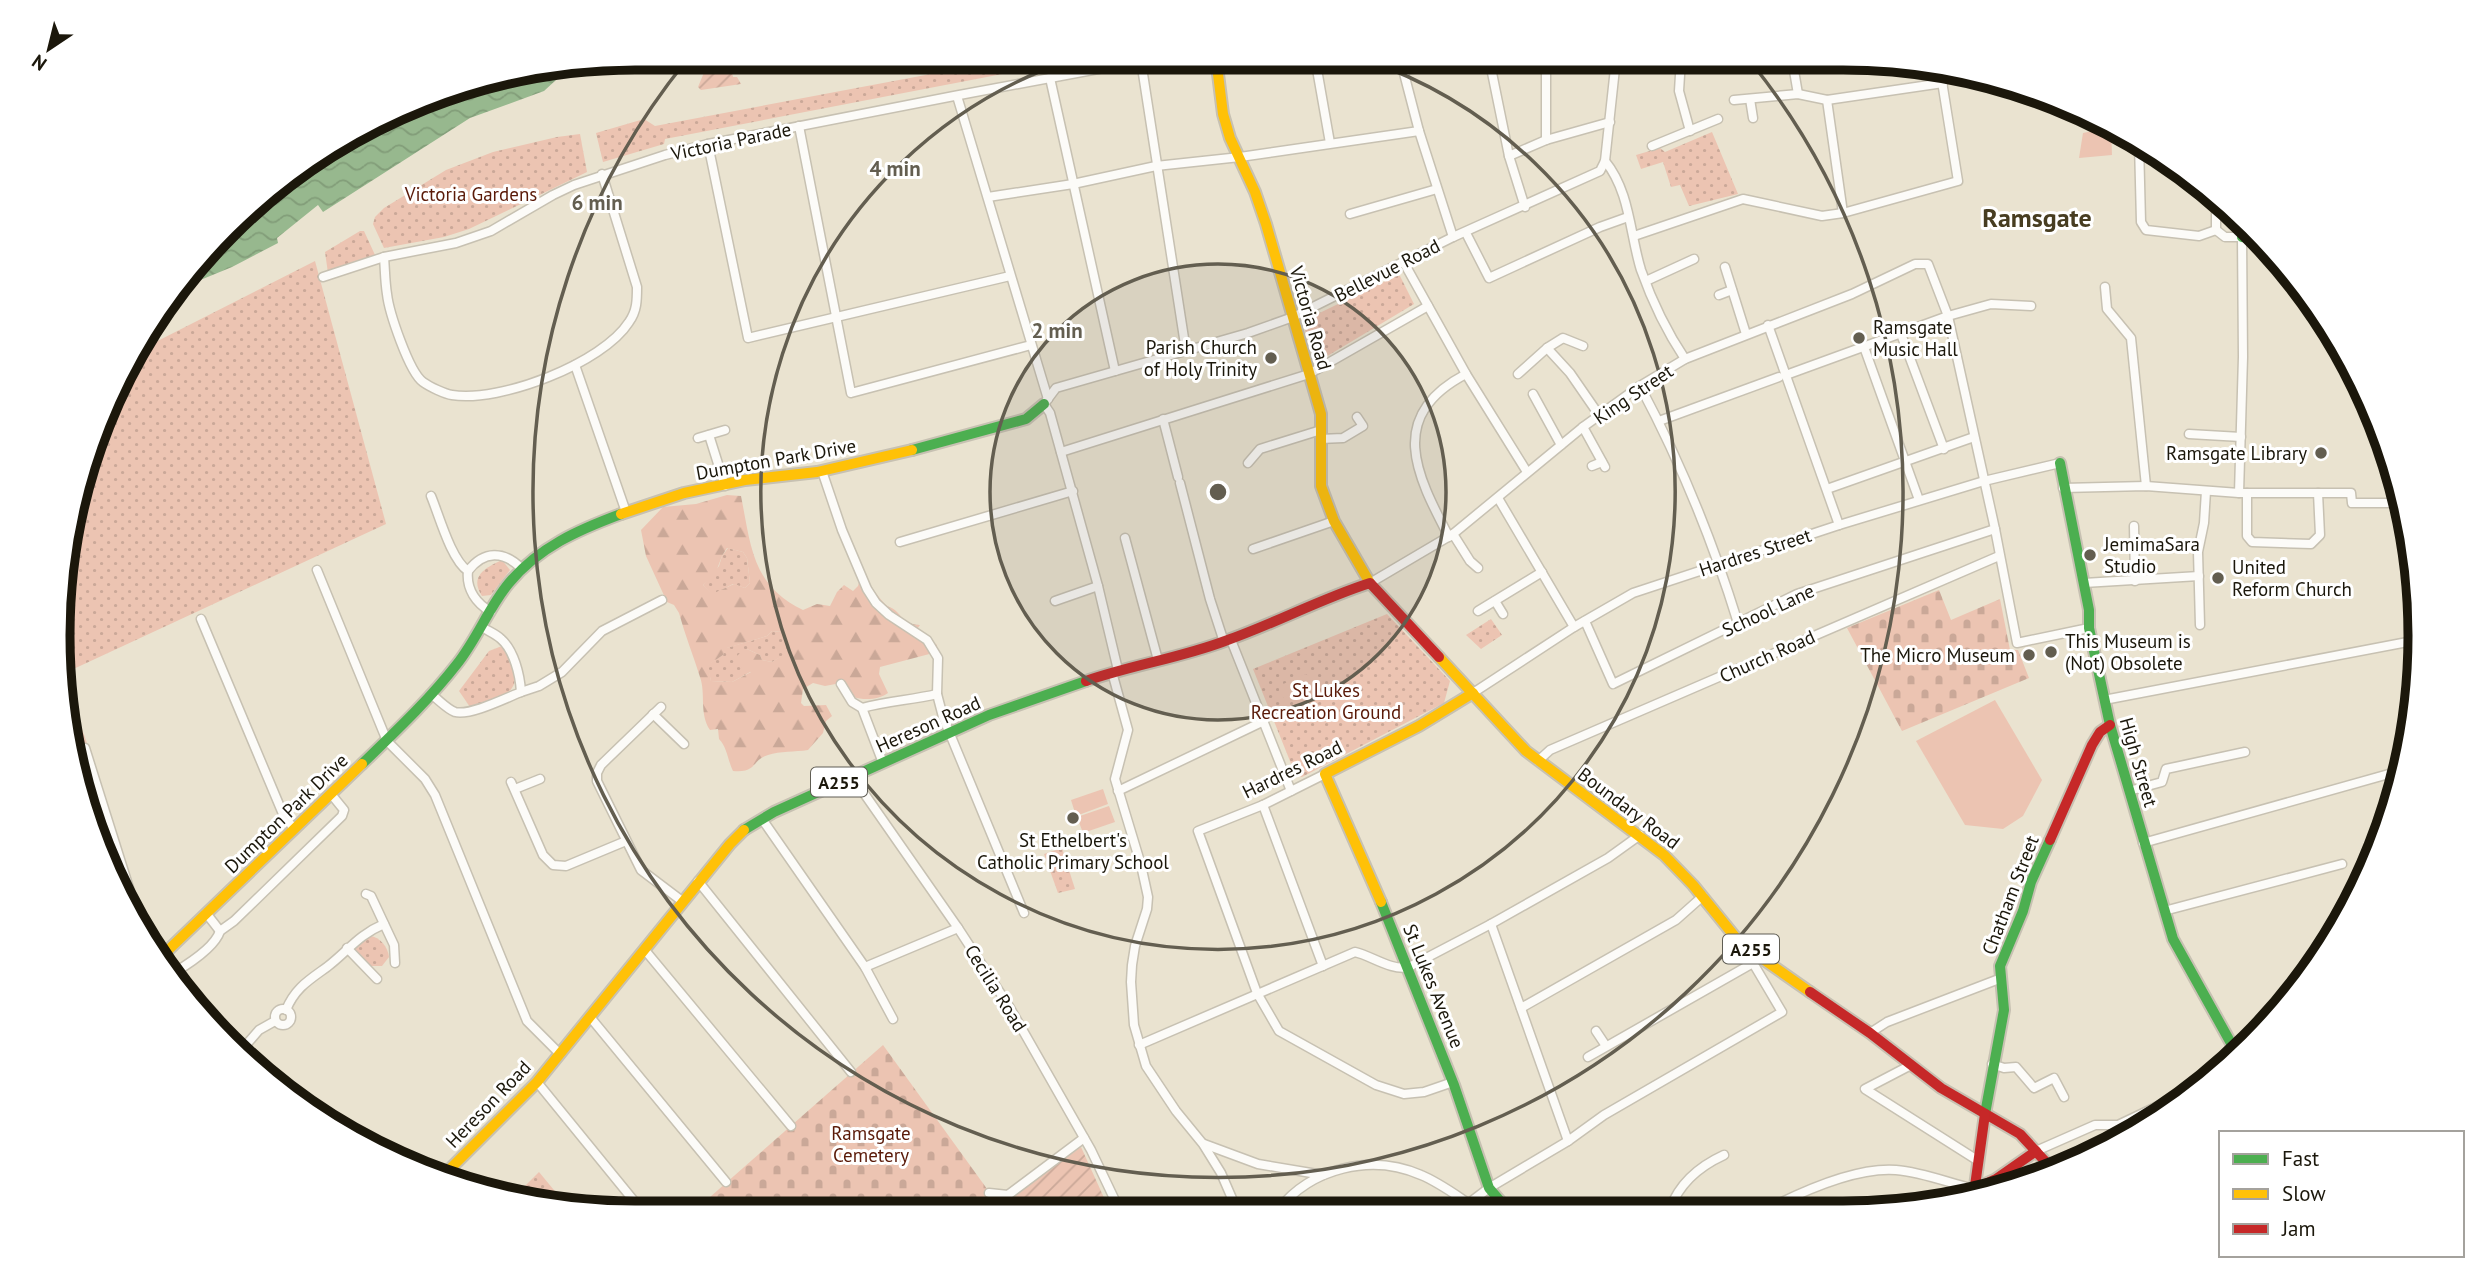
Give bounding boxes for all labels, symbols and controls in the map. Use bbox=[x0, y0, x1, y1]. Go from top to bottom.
north arrow bbox=[14, 14, 84, 84]
text: N bbox=[27, 50, 51, 76]
street label: Victoria Parade bbox=[668, 117, 793, 166]
text: 4 min bbox=[869, 155, 921, 182]
park label: Victoria Gardens bbox=[404, 182, 537, 206]
text: 6 min bbox=[571, 189, 623, 216]
district label: Ramsgate bbox=[1982, 201, 2092, 234]
street label: Bellevue Road bbox=[1330, 233, 1444, 307]
street label: Victoria Road bbox=[1284, 262, 1337, 373]
place label: Ramsgate Music Hall bbox=[1873, 315, 1958, 361]
text: 2 min bbox=[1031, 317, 1083, 344]
marker: Ramsgate Music Hall bbox=[1851, 330, 1867, 346]
place label: Parish Church of Holy Trinity bbox=[1144, 335, 1257, 381]
marker: Parish Church of Holy Trinity bbox=[1263, 350, 1279, 366]
street label: King Street bbox=[1589, 358, 1678, 429]
street label: Dumpton Park Drive bbox=[694, 433, 858, 485]
place label: Ramsgate Library bbox=[2166, 441, 2307, 465]
marker: Ramsgate Library bbox=[2313, 445, 2329, 461]
centre of rings bbox=[1206, 480, 1230, 504]
street label: Hardres Street bbox=[1696, 522, 1815, 581]
place label: JemimaSara Studio bbox=[2103, 532, 2200, 578]
marker: JemimaSara Studio bbox=[2082, 547, 2098, 563]
place label: United Reform Church bbox=[2232, 555, 2352, 601]
marker: United Reform Church bbox=[2210, 570, 2226, 586]
street label: School Lane bbox=[1718, 578, 1818, 642]
street label: Church Road bbox=[1715, 624, 1819, 688]
place label: This Museum is (Not) Obsolete bbox=[2065, 629, 2191, 675]
place label: The Micro Museum bbox=[1860, 643, 2015, 667]
marker: This Museum is (Not) Obsolete bbox=[2043, 644, 2059, 660]
marker: The Micro Museum bbox=[2021, 647, 2037, 663]
park label: St Lukes Recreation Ground bbox=[1251, 678, 1401, 724]
street label: Hereson Road bbox=[872, 690, 984, 758]
street label: High Street bbox=[2115, 714, 2163, 810]
street label: Hardres Road bbox=[1238, 734, 1346, 804]
street label: Dumpton Park Drive bbox=[219, 748, 353, 878]
street label: Boundary Road bbox=[1573, 762, 1685, 854]
road number: A255 bbox=[811, 768, 867, 796]
marker: St Ethelbert's Catholic Primary School bbox=[1065, 810, 1081, 826]
place label: St Ethelbert's Catholic Primary School bbox=[977, 828, 1169, 874]
street label: Chatham Street bbox=[1976, 831, 2044, 958]
street label: St Lukes Avenue bbox=[1398, 920, 1470, 1052]
road number: A255 bbox=[1723, 934, 1779, 964]
street label: Cecilia Road bbox=[960, 940, 1032, 1036]
street label: Hereson Road bbox=[440, 1055, 536, 1153]
park label: Ramsgate Cemetery bbox=[831, 1121, 911, 1167]
legend bbox=[2219, 1131, 2464, 1257]
text: Fast bbox=[2282, 1145, 2319, 1172]
text: Slow bbox=[2282, 1180, 2326, 1207]
text: Jam bbox=[2281, 1215, 2316, 1242]

